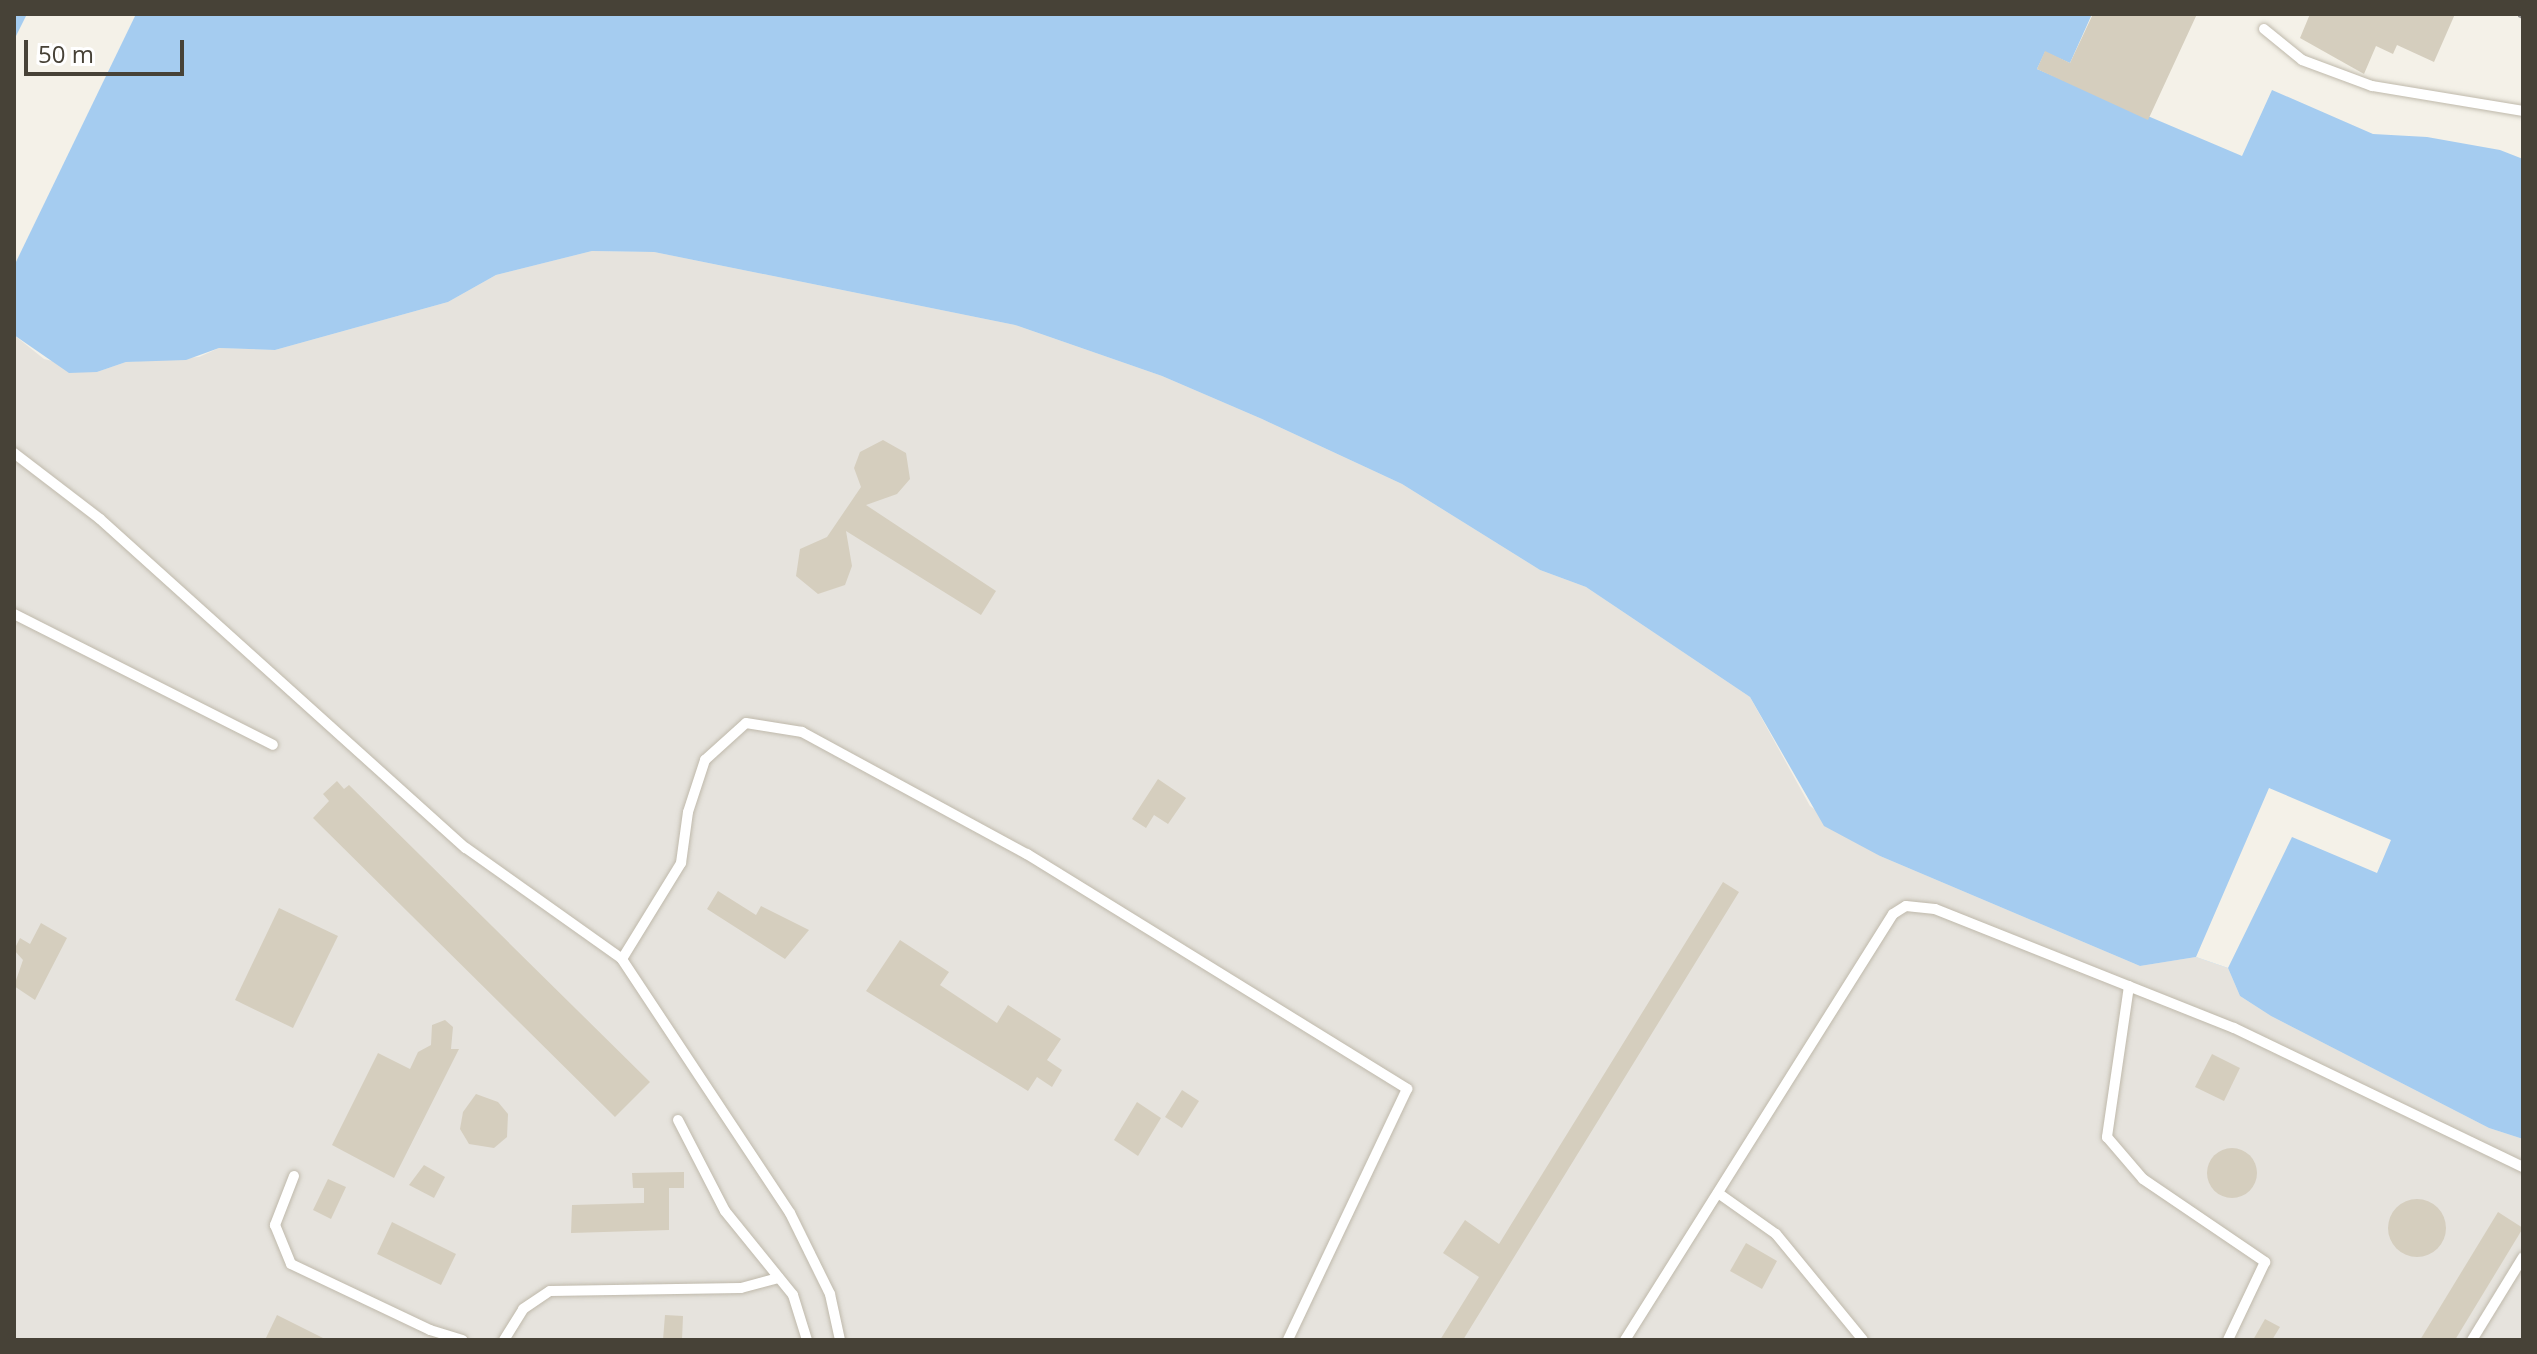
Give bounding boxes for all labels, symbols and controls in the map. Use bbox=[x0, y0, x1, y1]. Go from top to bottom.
scale bar bbox=[28, 24, 188, 74]
text: 50 m bbox=[38, 37, 94, 70]

